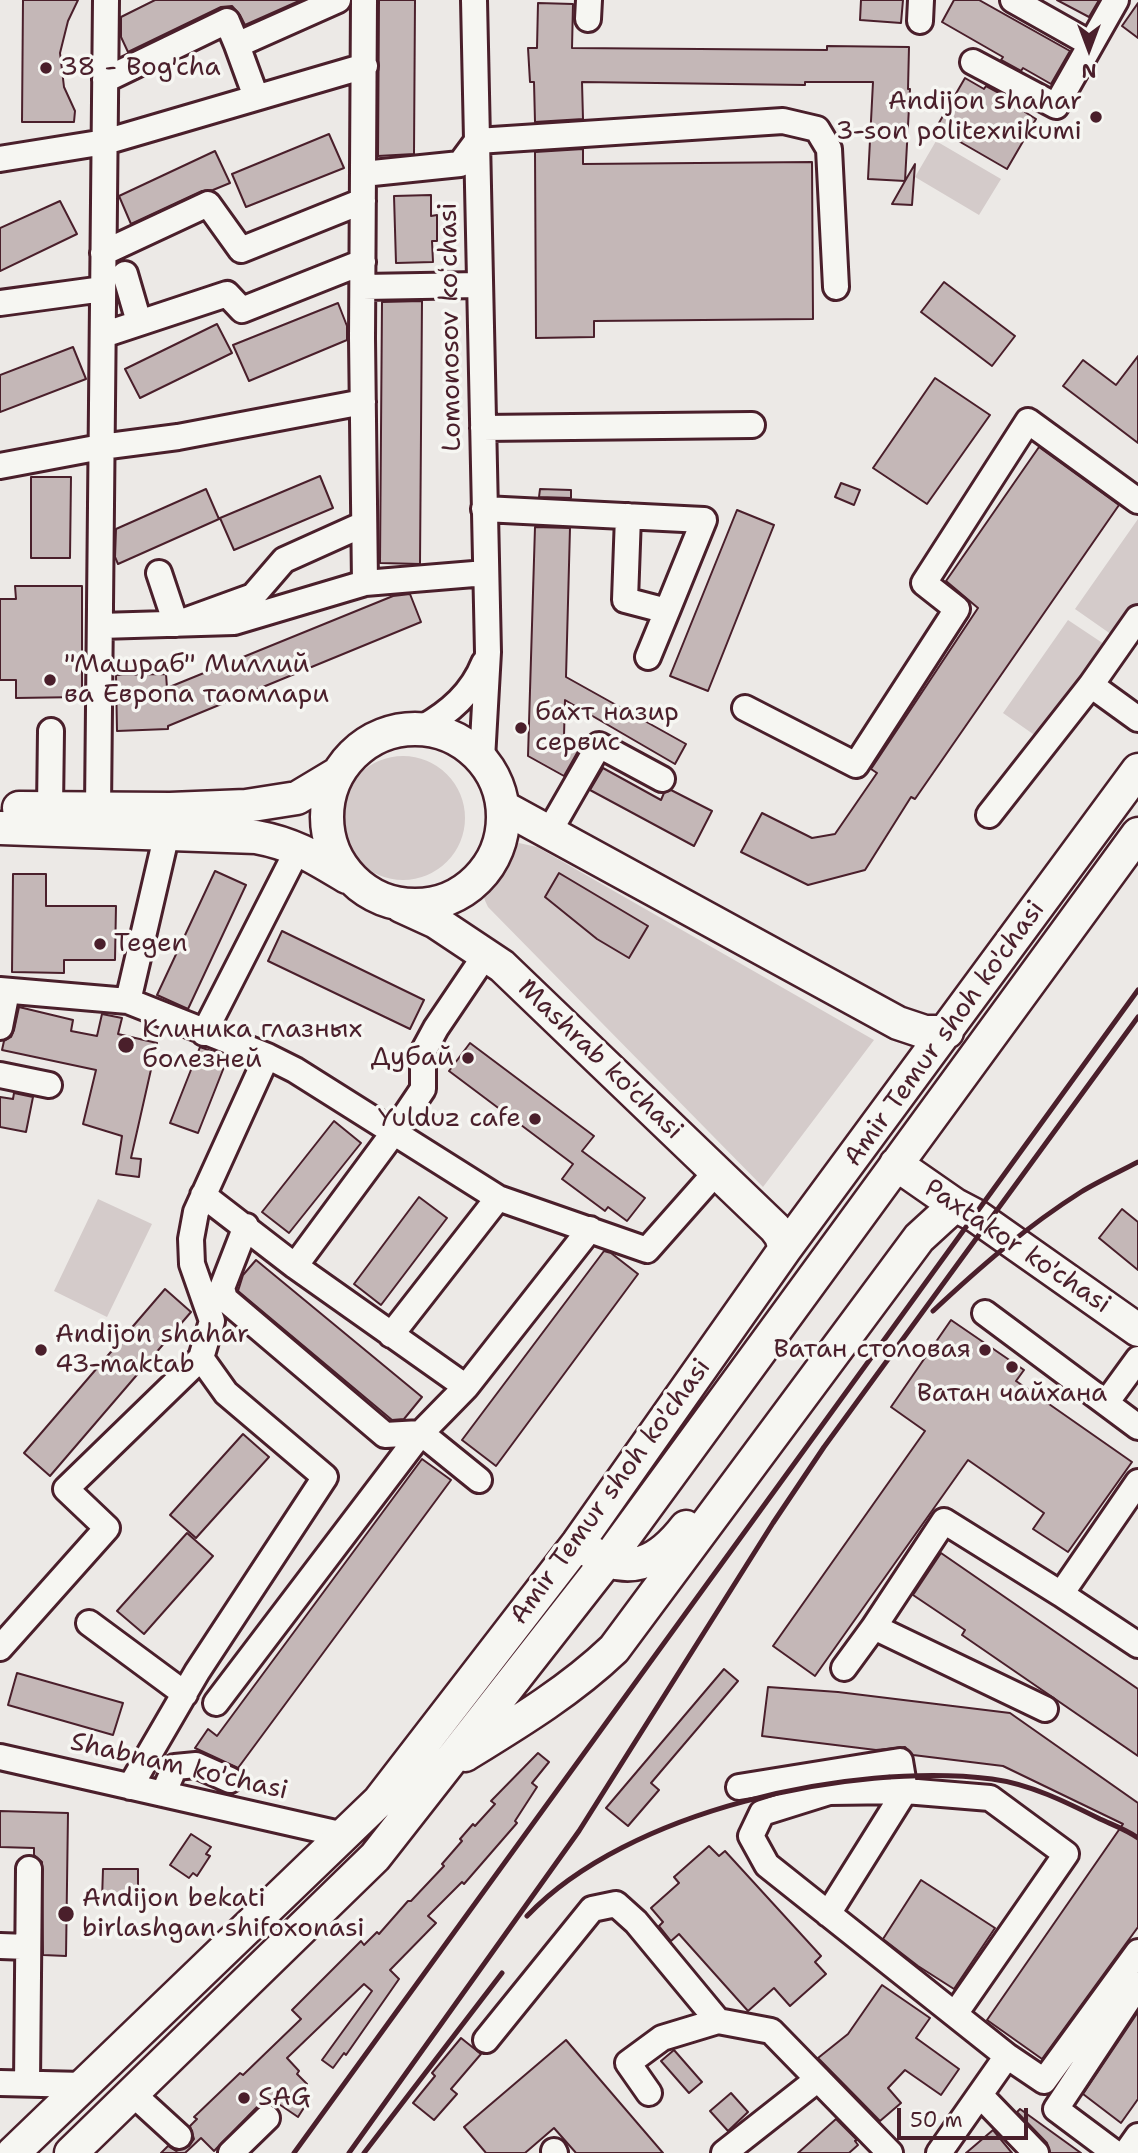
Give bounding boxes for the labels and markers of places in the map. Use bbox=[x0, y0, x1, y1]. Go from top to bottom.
place label: 38 - Bog'cha bbox=[60, 52, 221, 84]
marker: 38 - Bog'cha bbox=[38, 60, 54, 76]
place label: Andijon shahar 3-son politexnikumi bbox=[835, 86, 1082, 148]
marker: Andijon shahar 3-son politexnikumi bbox=[1088, 109, 1104, 125]
place label: "Машраб" Миллий ва Европа таомлари bbox=[64, 649, 329, 710]
marker: "Машраб" Миллий ва Европа таомлари bbox=[42, 672, 58, 688]
place label: бахт назир сервис bbox=[535, 697, 679, 758]
marker: бахт назир сервис bbox=[513, 720, 529, 736]
place label: Tegen bbox=[114, 928, 187, 960]
marker: Tegen bbox=[92, 936, 108, 952]
place label: Клиника глазных болезней bbox=[142, 1014, 362, 1076]
marker: Клиника глазных болезней bbox=[116, 1035, 136, 1055]
place label: Дубай bbox=[371, 1042, 454, 1074]
marker: Дубай bbox=[460, 1050, 476, 1066]
place label: Yulduz cafe bbox=[378, 1103, 521, 1135]
marker: Yulduz cafe bbox=[527, 1111, 543, 1127]
place label: Andijon shahar 43-maktab bbox=[55, 1319, 249, 1380]
place label: Ватан столовая bbox=[774, 1334, 971, 1366]
marker: Andijon shahar 43-maktab bbox=[33, 1342, 49, 1358]
marker: Ватан столовая bbox=[977, 1342, 993, 1358]
marker: Ватан чайхана bbox=[1004, 1359, 1020, 1375]
place label: Ватан чайхана bbox=[917, 1378, 1107, 1410]
place label: Аndijon bekati birlashgan shifoxonasi bbox=[82, 1883, 365, 1944]
marker: Аndijon bekati birlashgan shifoxonasi bbox=[56, 1904, 76, 1924]
place label: SAG bbox=[258, 2082, 311, 2114]
marker: SAG bbox=[236, 2090, 252, 2106]

